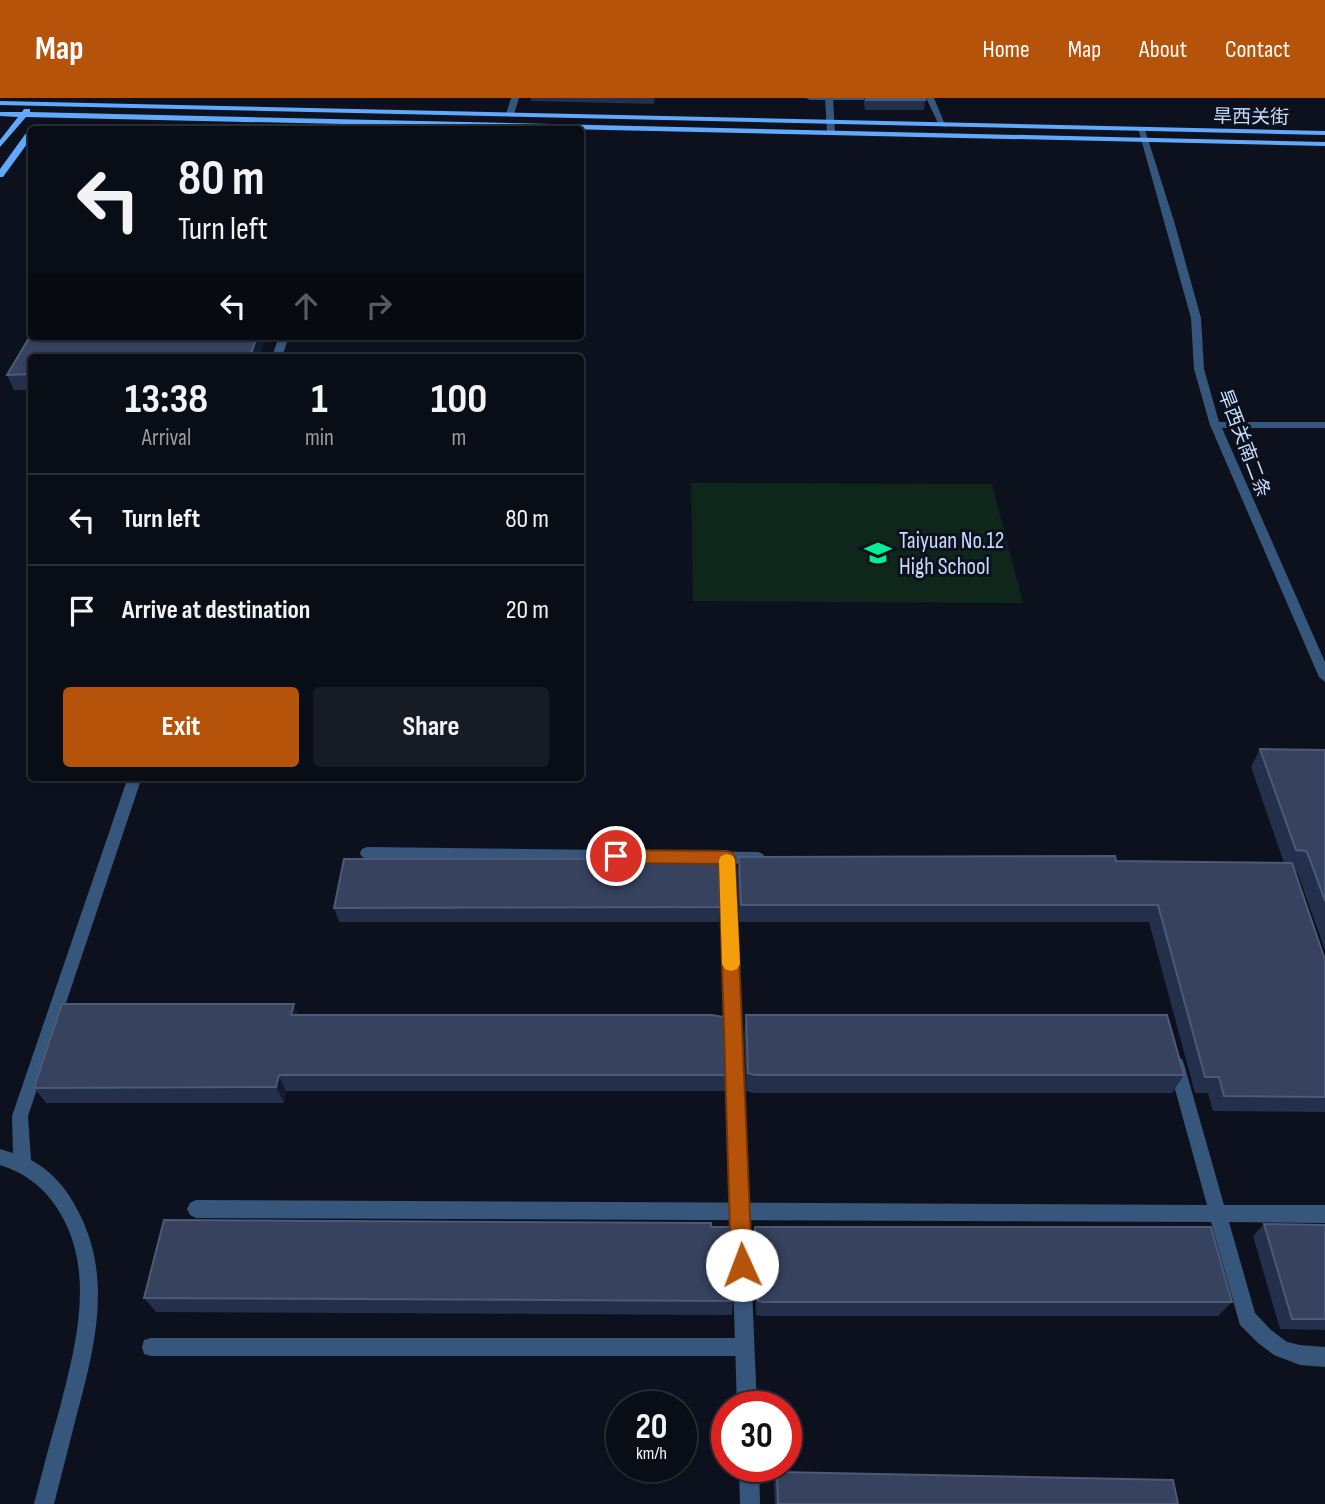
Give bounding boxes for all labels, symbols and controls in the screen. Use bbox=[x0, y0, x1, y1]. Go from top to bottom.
text: Map bbox=[35, 29, 84, 69]
text: Home bbox=[982, 35, 1030, 64]
text: Map bbox=[1068, 35, 1101, 64]
text: About bbox=[1139, 35, 1187, 64]
text: Contact bbox=[1225, 35, 1290, 64]
street label: 旱西关街 bbox=[1213, 105, 1289, 130]
text: 80 m bbox=[178, 150, 265, 209]
icon: left bbox=[63, 154, 154, 245]
text: Turn left bbox=[178, 210, 268, 249]
icon: left bbox=[214, 287, 252, 325]
icon: ahead bbox=[287, 287, 325, 325]
icon: right bbox=[360, 287, 398, 325]
text: 13:38 bbox=[125, 374, 208, 425]
text: 1 bbox=[311, 374, 328, 425]
text: 100 bbox=[431, 374, 487, 425]
street label: 旱西关南二条 bbox=[1212, 386, 1275, 501]
text: Arrival bbox=[142, 424, 191, 452]
text: min bbox=[305, 424, 334, 452]
text: m bbox=[452, 424, 466, 452]
icon: left bbox=[63, 501, 101, 539]
text: Turn left bbox=[122, 504, 200, 535]
text: 80 m bbox=[505, 504, 549, 535]
place label: Taiyuan No.12 High School bbox=[899, 527, 1004, 581]
school or university icon: Taiyuan No.12 High School bbox=[863, 538, 893, 568]
icon: arrive bbox=[63, 592, 101, 630]
text: Arrive at destination bbox=[122, 595, 310, 626]
text: 20 m bbox=[506, 595, 549, 626]
button: Exit bbox=[63, 687, 299, 767]
button: Share bbox=[313, 687, 549, 767]
pin bbox=[586, 826, 646, 886]
icon: arrive bbox=[597, 837, 635, 875]
position arrow bbox=[705, 1228, 779, 1302]
speed limit sign: 30 bbox=[711, 1391, 802, 1482]
text: 20 bbox=[636, 1406, 668, 1449]
text: km/h bbox=[636, 1443, 667, 1464]

